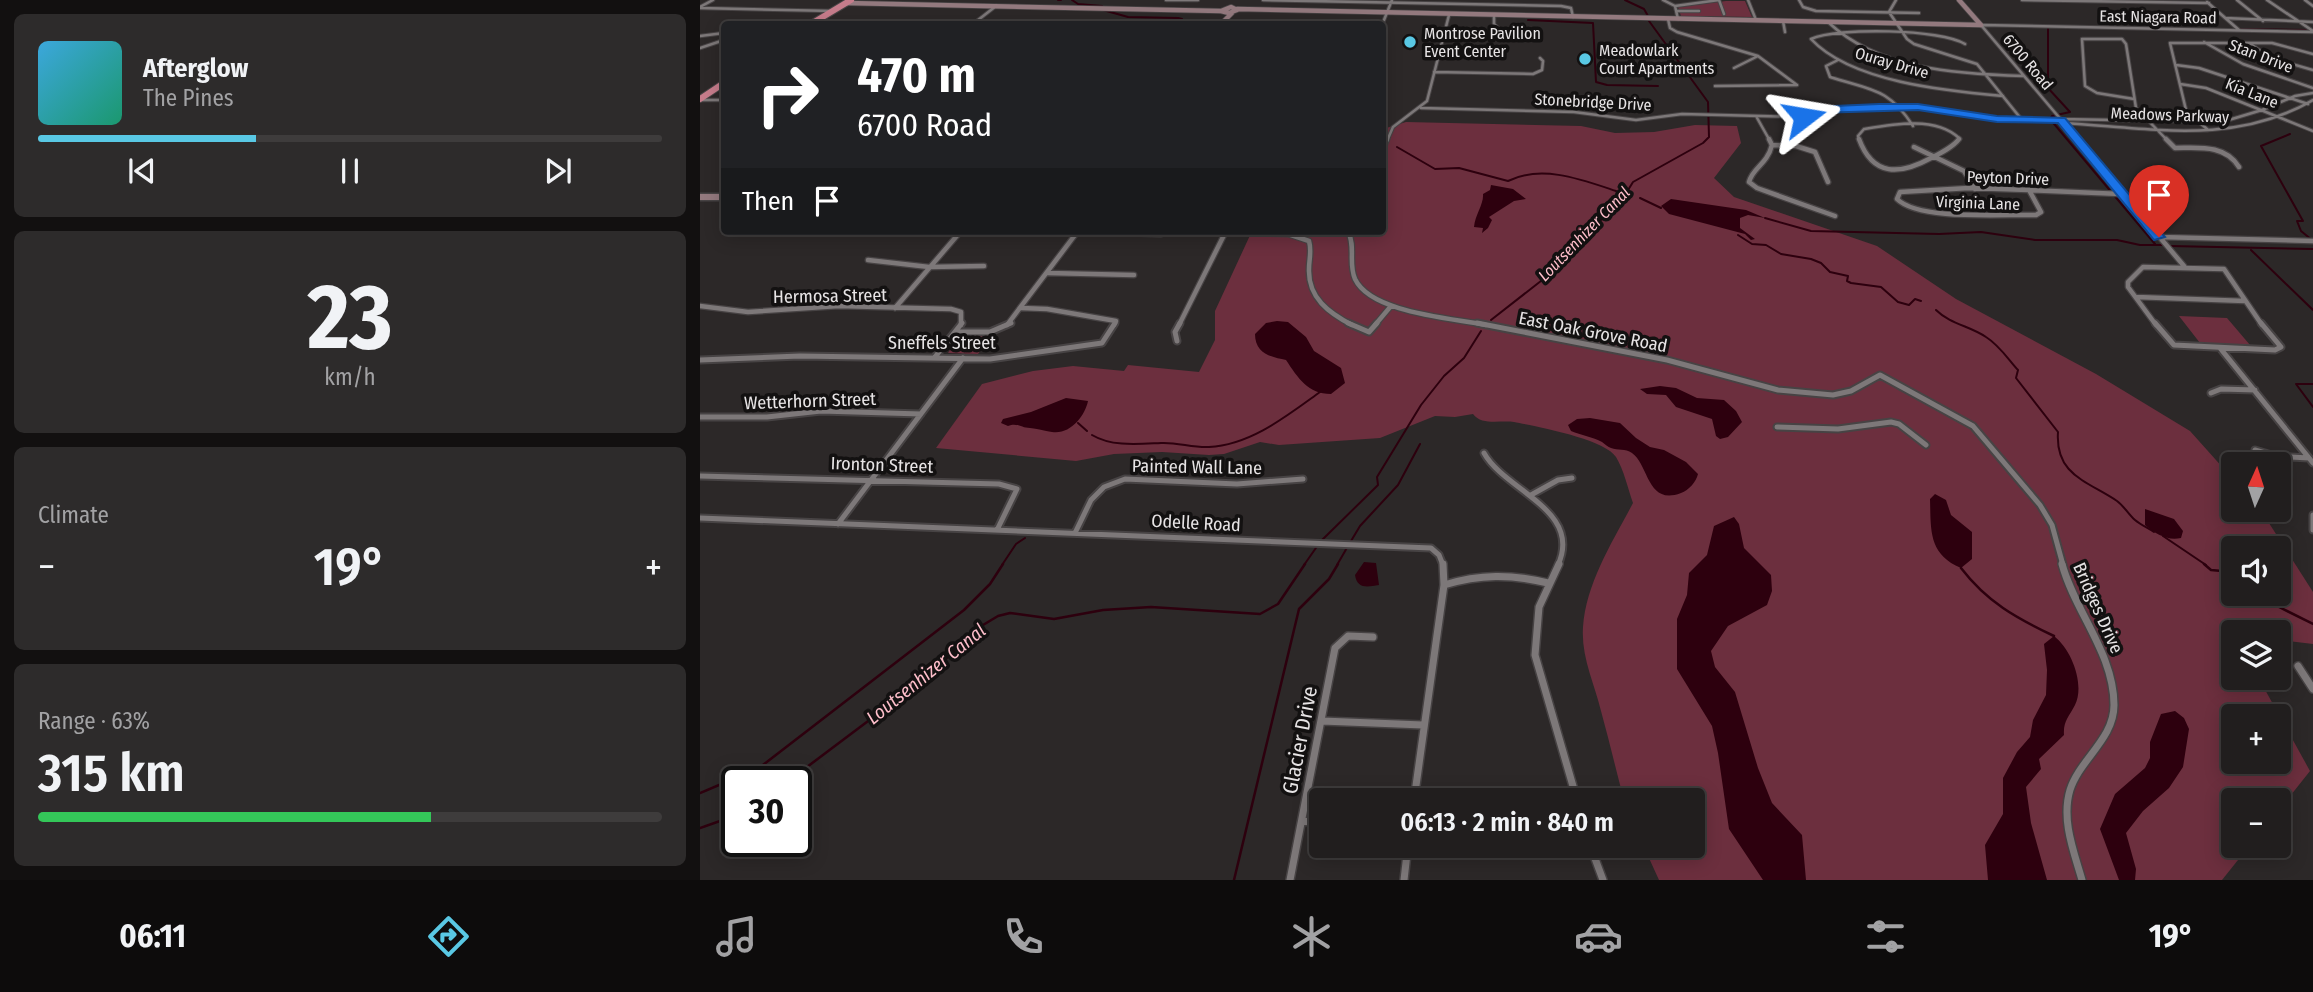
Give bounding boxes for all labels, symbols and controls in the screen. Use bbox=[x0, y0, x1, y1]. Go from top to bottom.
street label: East Niagara Road bbox=[2099, 6, 2217, 28]
place label: Montrose Pavilion Event Center bbox=[1424, 24, 1541, 61]
street label: 6700 Road bbox=[1999, 30, 2057, 94]
marker: Montrose Pavilion Event Center bbox=[1402, 34, 1418, 50]
street label: Stan Drive bbox=[2226, 35, 2296, 77]
place label: Meadowlark Court Apartments bbox=[1599, 41, 1714, 78]
street label: Ouray Drive bbox=[1853, 43, 1931, 83]
text: 470 m bbox=[857, 46, 976, 105]
icon: right bbox=[742, 49, 833, 140]
marker: Meadowlark Court Apartments bbox=[1577, 51, 1593, 67]
text: Afterglow bbox=[143, 53, 248, 84]
street label: Kia Lane bbox=[2223, 74, 2281, 112]
position arrow bbox=[1767, 80, 1841, 154]
text: The Pines bbox=[143, 84, 234, 112]
street label: Stonebridge Drive bbox=[1534, 89, 1652, 115]
street label: Meadows Parkway bbox=[2110, 103, 2230, 127]
text: 6700 Road bbox=[857, 106, 992, 144]
icon: previous bbox=[123, 152, 161, 190]
icon: pause bbox=[331, 152, 369, 190]
icon: next bbox=[539, 152, 577, 190]
pin bbox=[2129, 165, 2189, 237]
street label: Peyton Drive bbox=[1967, 167, 2050, 189]
icon: arrive bbox=[2140, 176, 2178, 214]
icon: arrive bbox=[808, 182, 846, 220]
water label: Loutsenhizer Canal bbox=[1534, 183, 1634, 285]
text: Then bbox=[742, 186, 794, 217]
street label: Virginia Lane bbox=[1936, 192, 2021, 214]
text: 23 bbox=[307, 263, 393, 372]
street label: Hermosa Street bbox=[773, 284, 887, 308]
street label: East Oak Grove Road bbox=[1517, 307, 1669, 357]
street label: Sneffels Street bbox=[888, 332, 996, 354]
text: km/h bbox=[324, 363, 376, 391]
street label: Wetterhorn Street bbox=[744, 388, 876, 414]
street label: Ironton Street bbox=[830, 452, 934, 478]
north arrow bbox=[2221, 452, 2291, 522]
map controls bbox=[2221, 452, 2291, 858]
street label: Painted Wall Lane bbox=[1132, 455, 1262, 479]
text: Climate bbox=[38, 501, 109, 529]
street label: Odelle Road bbox=[1151, 510, 1241, 536]
text: 19° bbox=[314, 536, 386, 599]
button: sound bbox=[2221, 536, 2291, 606]
text: − bbox=[38, 544, 55, 590]
text: + bbox=[645, 544, 662, 590]
street label: Bridges Drive bbox=[2068, 559, 2128, 657]
water label: Loutsenhizer Canal bbox=[862, 619, 990, 729]
button: layers bbox=[2221, 620, 2291, 690]
street label: Glacier Drive bbox=[1277, 684, 1323, 796]
button: + bbox=[2221, 704, 2291, 774]
text: Range · 63% bbox=[38, 707, 150, 735]
text: 315 km bbox=[38, 742, 185, 805]
speed limit sign: 30 bbox=[721, 766, 812, 857]
button: − bbox=[2221, 788, 2291, 858]
text: 06:13 · 2 min · 840 m bbox=[1400, 807, 1614, 838]
icon: directions bbox=[424, 912, 473, 961]
icon: music bbox=[712, 912, 761, 961]
icon: phone bbox=[999, 912, 1048, 961]
icon: climate bbox=[1287, 912, 1336, 961]
icon: car bbox=[1574, 912, 1623, 961]
icon: filters bbox=[1861, 912, 1910, 961]
text: 06:11 bbox=[119, 917, 186, 955]
text: 19° bbox=[2149, 917, 2194, 955]

